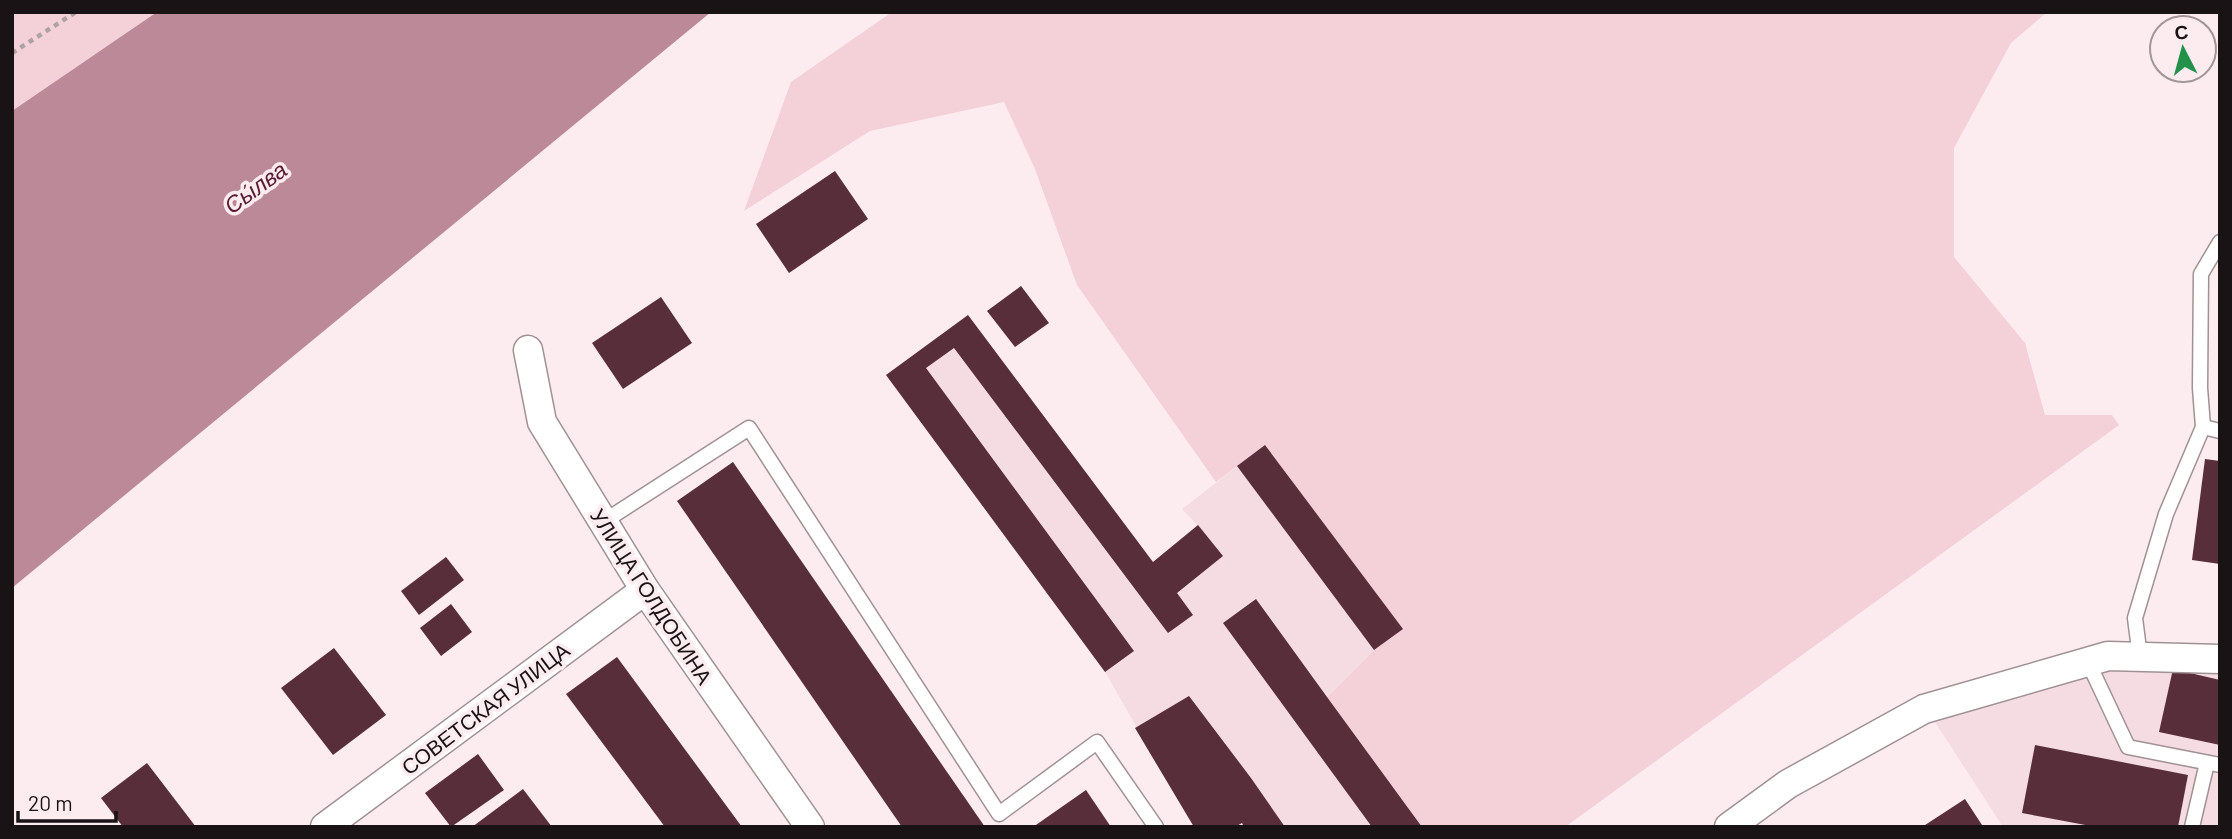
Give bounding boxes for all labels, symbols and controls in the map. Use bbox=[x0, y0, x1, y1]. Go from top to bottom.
north arrow bbox=[2148, 14, 2218, 84]
text: С bbox=[2173, 19, 2189, 44]
water label: Сы́лва bbox=[218, 155, 292, 219]
street label: УЛИЦА ГОЛДОБИНА bbox=[586, 504, 718, 688]
street label: СОВЕТСКАЯ УЛИЦА bbox=[396, 637, 574, 779]
scale bar bbox=[18, 780, 116, 824]
text: 20 m bbox=[28, 790, 73, 815]

